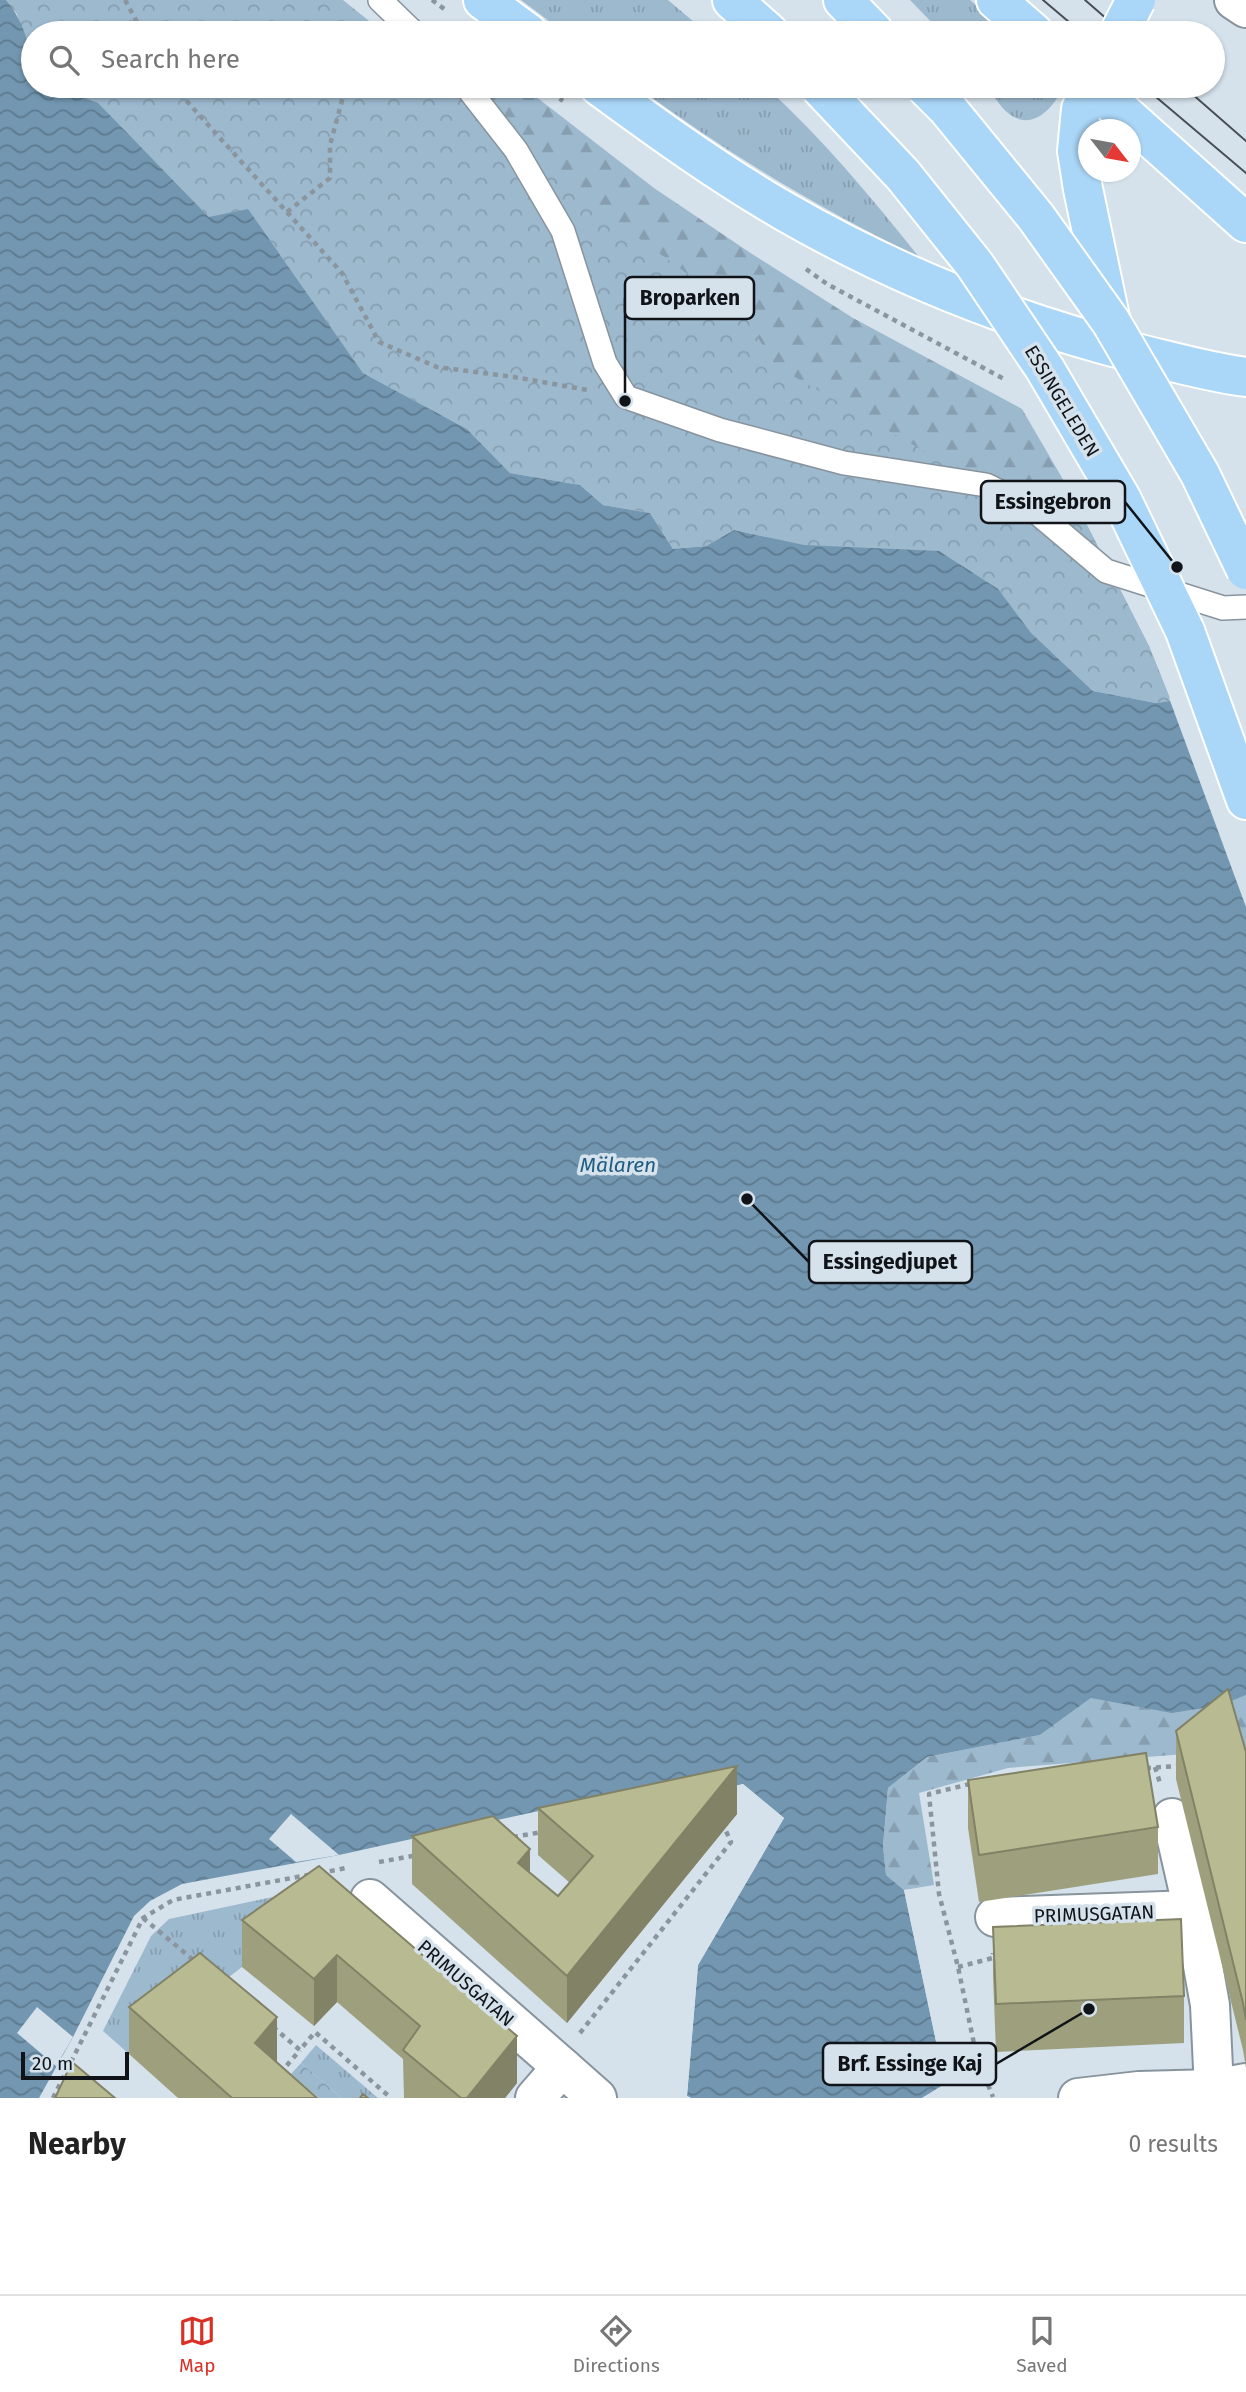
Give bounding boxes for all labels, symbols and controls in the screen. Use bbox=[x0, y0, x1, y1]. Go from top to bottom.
search box bbox=[21, 21, 1225, 98]
icon: search bbox=[45, 41, 83, 79]
text: Search here bbox=[101, 44, 240, 75]
north arrow bbox=[1078, 119, 1141, 182]
callout: Broparken bbox=[625, 277, 754, 319]
text: Broparken bbox=[640, 285, 740, 311]
street label: ESSINGELEDEN bbox=[1020, 341, 1104, 461]
callout: Essingebron bbox=[981, 481, 1125, 523]
text: Essingebron bbox=[995, 489, 1111, 515]
water label: Mälaren bbox=[580, 1152, 656, 1178]
callout: Essingedjupet bbox=[809, 1241, 972, 1283]
text: Essingedjupet bbox=[823, 1249, 958, 1275]
street label: PRIMUSGATAN bbox=[1033, 1900, 1155, 1928]
street label: PRIMUSGATAN bbox=[413, 1935, 519, 2031]
callout: Brf. Essinge Kaj bbox=[823, 2043, 996, 2085]
scale bar bbox=[21, 2049, 130, 2081]
text: Brf. Essinge Kaj bbox=[838, 2051, 982, 2077]
text: 20 m bbox=[32, 2052, 73, 2075]
text: Nearby bbox=[28, 2126, 126, 2162]
text: 0 results bbox=[1128, 2130, 1218, 2158]
tab: Map bbox=[178, 2312, 216, 2377]
tab: Directions bbox=[573, 2312, 660, 2377]
tab: Saved bbox=[1016, 2312, 1068, 2377]

